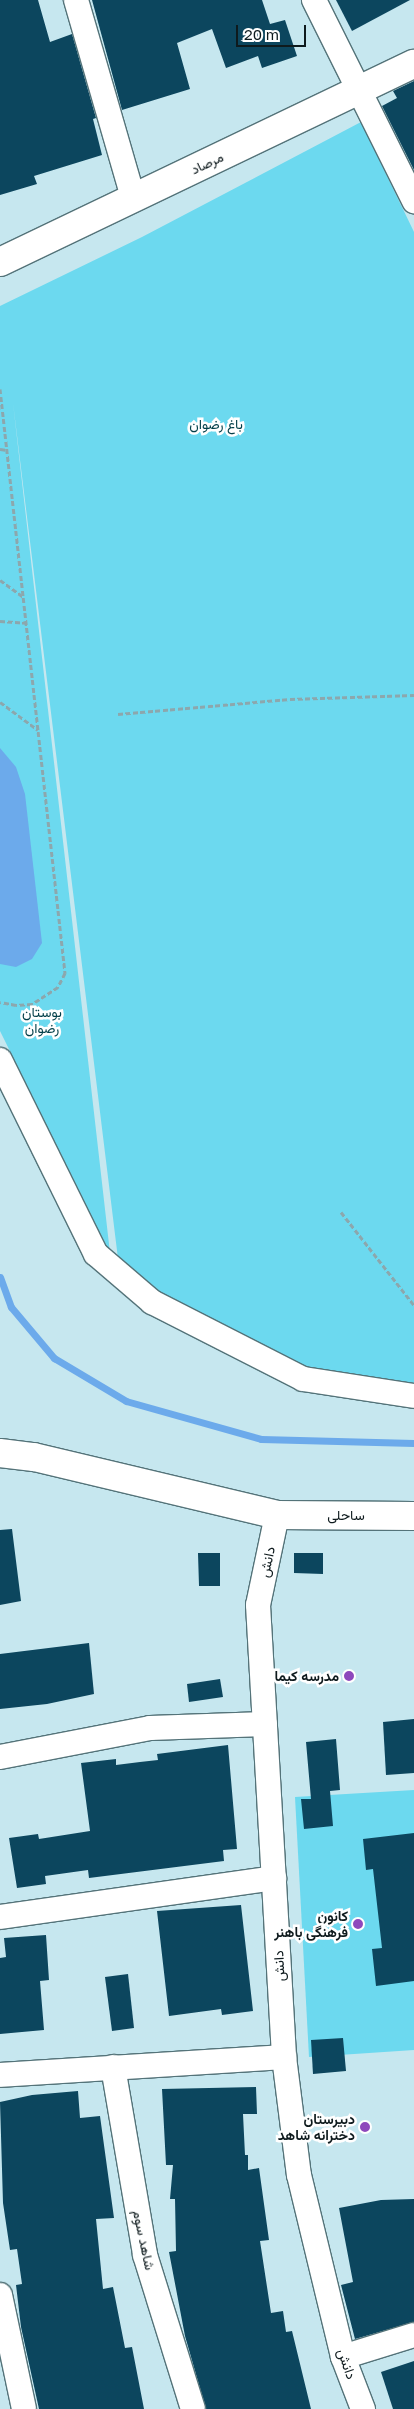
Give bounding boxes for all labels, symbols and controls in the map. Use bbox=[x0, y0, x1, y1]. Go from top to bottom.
scale bar bbox=[239, 15, 309, 47]
text: 20 m bbox=[244, 25, 279, 43]
street label: مرصاد bbox=[188, 148, 226, 178]
park label: باغ رضوان bbox=[189, 416, 243, 432]
park label: بوستان رضوان bbox=[22, 1004, 62, 1036]
street label: ساحلی bbox=[327, 1507, 365, 1523]
street label: دانش bbox=[256, 1545, 278, 1579]
place label: مدرسه کیما bbox=[274, 1668, 339, 1684]
marker: مدرسه کیما bbox=[343, 1670, 355, 1682]
place label: کانون فرهنگی باهنر bbox=[274, 1908, 348, 1940]
marker: کانون فرهنگی باهنر bbox=[352, 1918, 364, 1930]
street label: دانش bbox=[270, 1950, 288, 1982]
place label: دبیرستان دخترانه شاهد bbox=[278, 2111, 355, 2144]
marker: دبیرستان دخترانه شاهد bbox=[359, 2121, 371, 2133]
street label: شاهد سوم bbox=[129, 2208, 159, 2272]
street label: دانش bbox=[334, 2346, 360, 2382]

